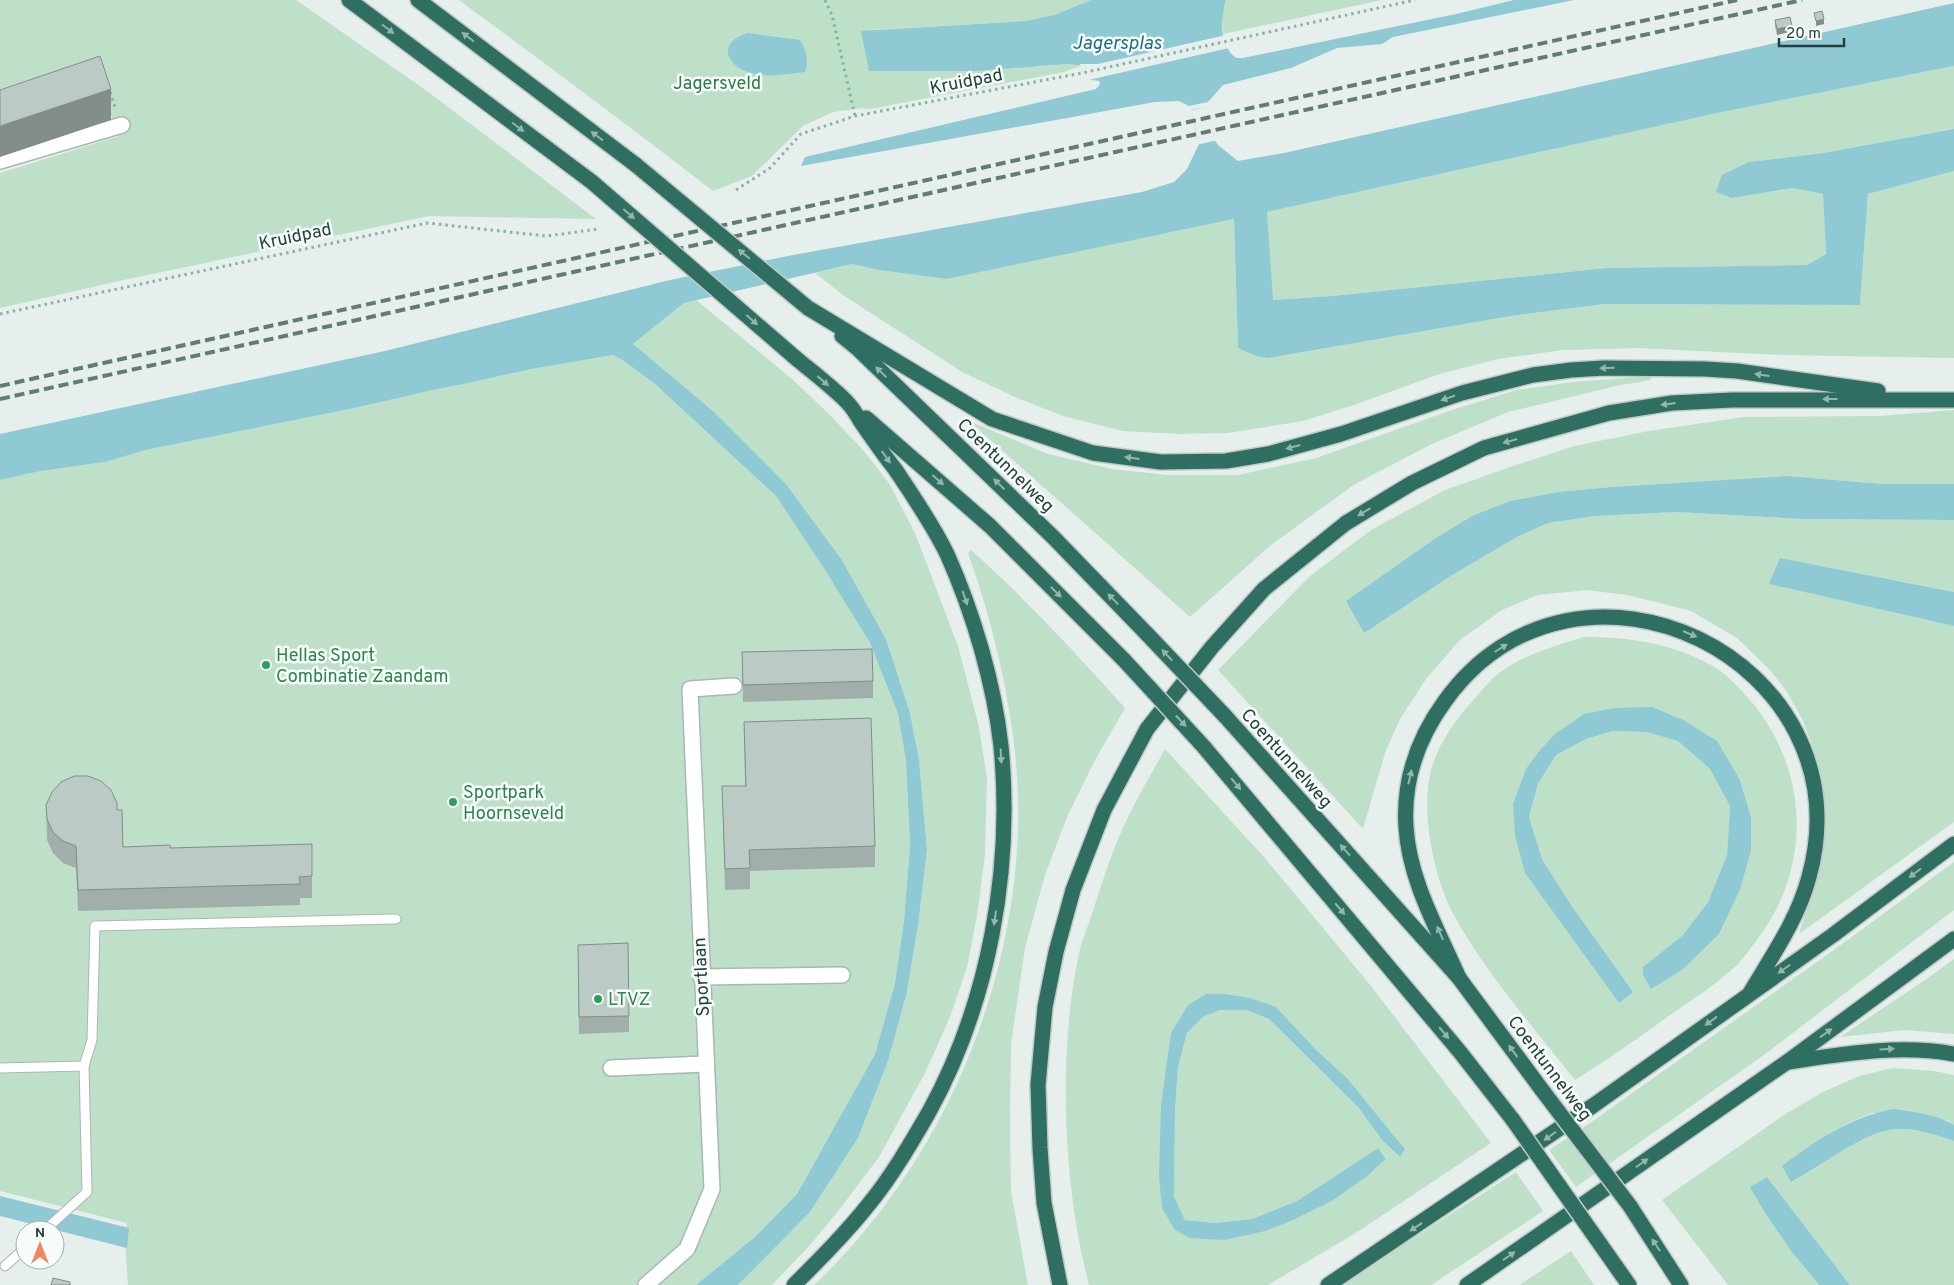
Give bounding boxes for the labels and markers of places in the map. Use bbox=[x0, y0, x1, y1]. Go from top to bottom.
place label: Hellas Sport Combinatie Zaandam bbox=[276, 645, 448, 689]
marker: Hellas Sport Combinatie Zaandam bbox=[260, 659, 272, 671]
place label: Sportpark Hoornseveld bbox=[463, 782, 564, 826]
marker: Sportpark Hoornseveld bbox=[447, 796, 459, 808]
place label: LTVZ bbox=[608, 989, 650, 1012]
marker: LTVZ bbox=[592, 993, 604, 1005]

